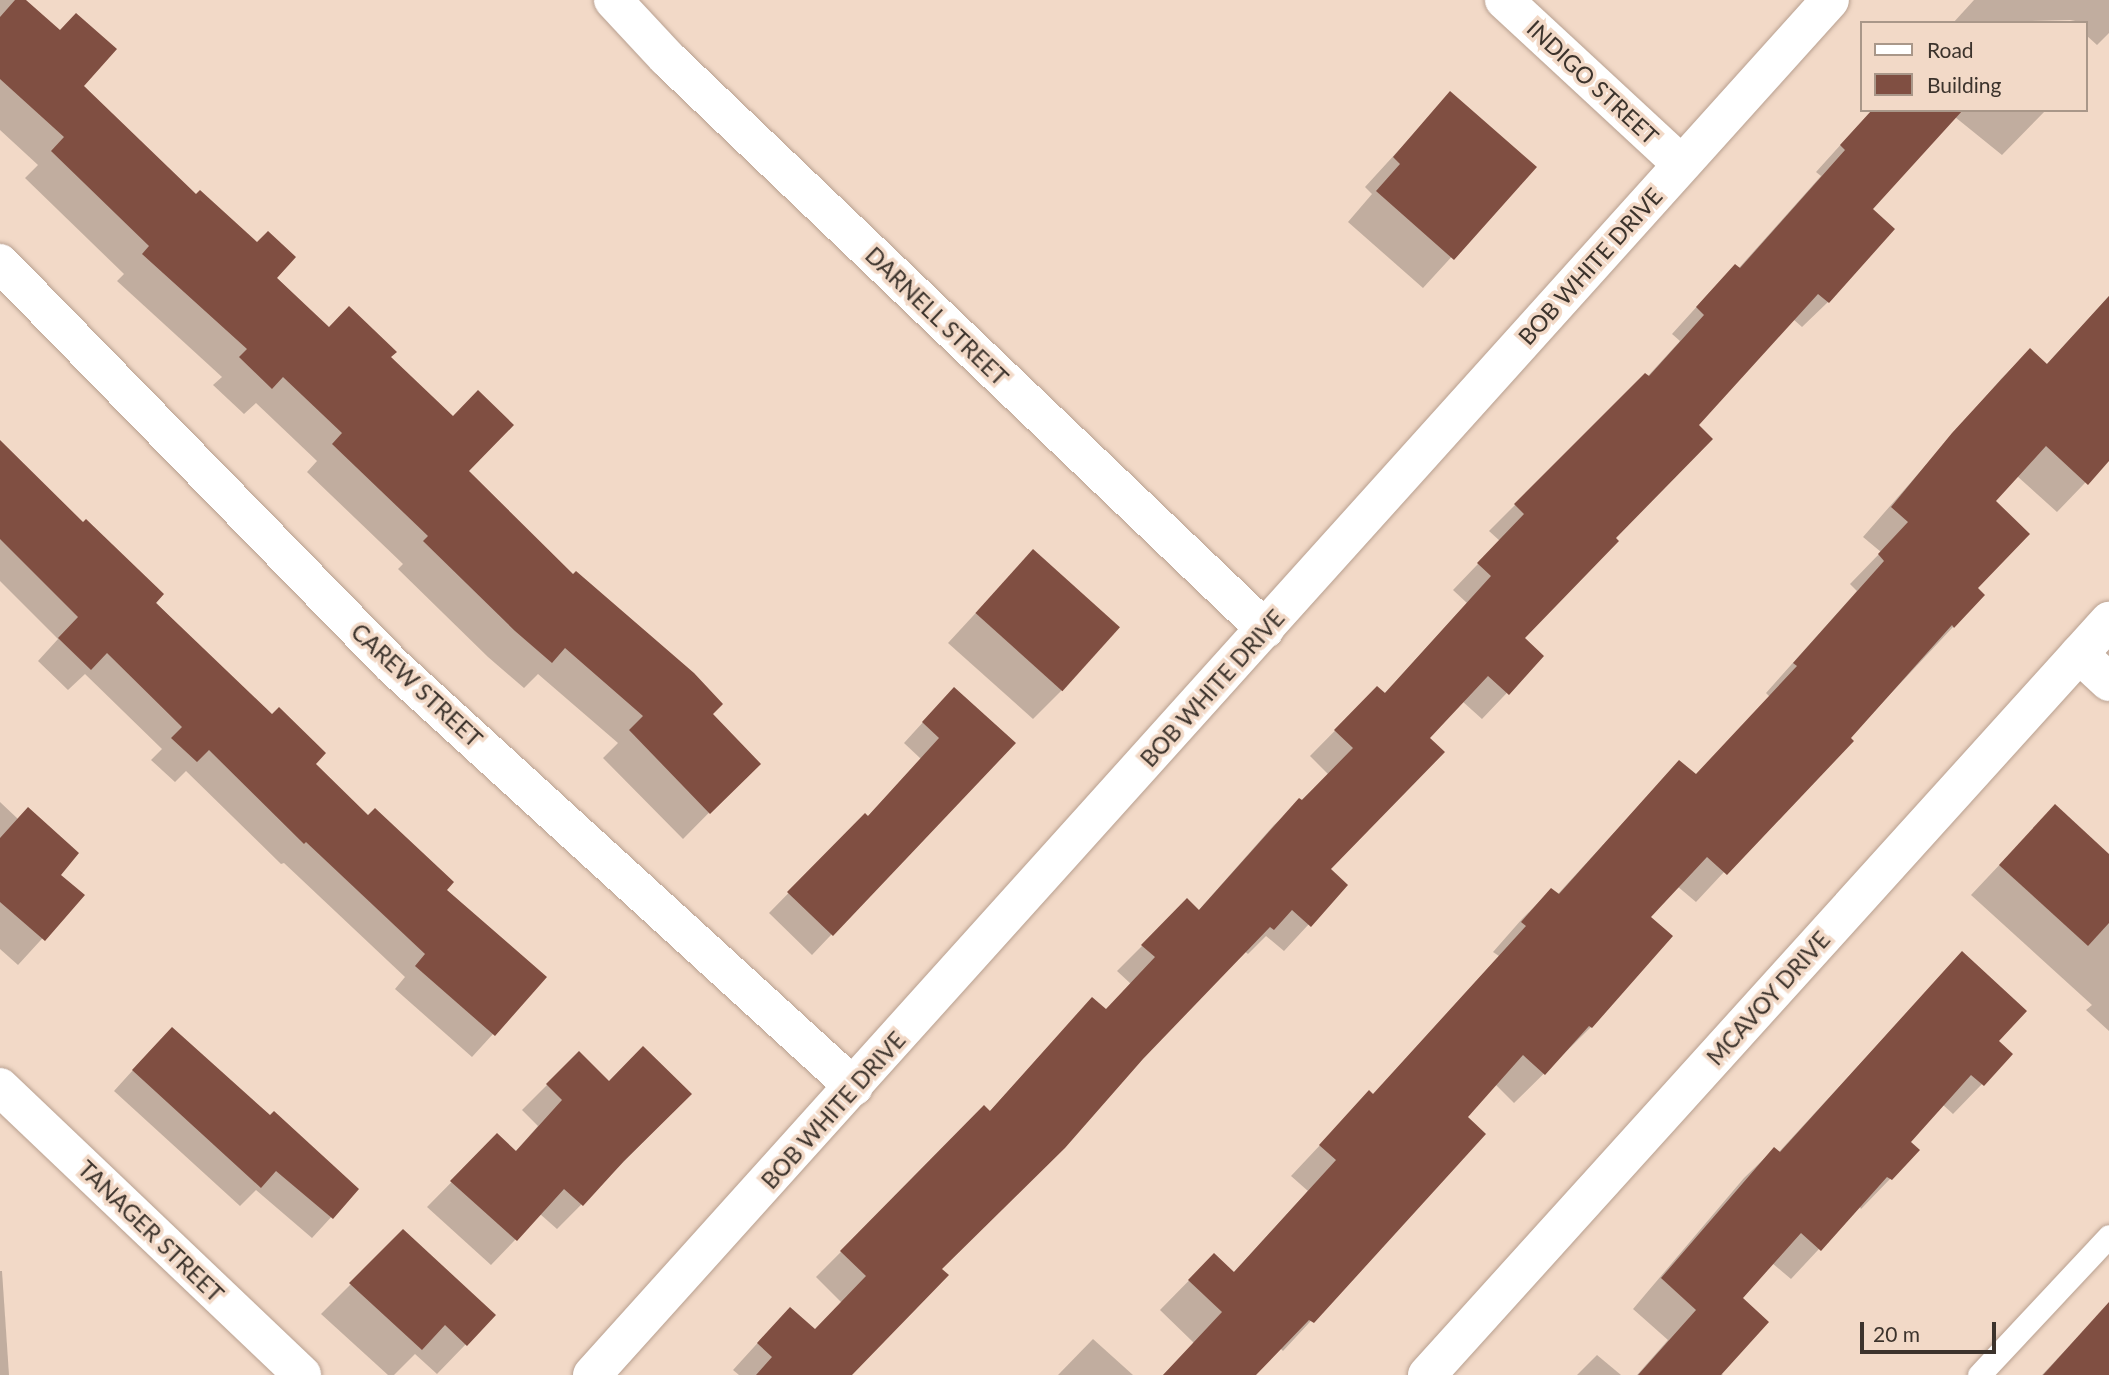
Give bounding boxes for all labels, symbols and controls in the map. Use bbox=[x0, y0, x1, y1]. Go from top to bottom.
street label: INDIGO STREET bbox=[1522, 14, 1664, 150]
legend bbox=[1860, 21, 2088, 112]
text: Road bbox=[1927, 37, 1974, 62]
text: Building bbox=[1927, 72, 2002, 97]
street label: BOB WHITE DRIVE bbox=[1512, 182, 1668, 350]
street label: DARNELL STREET bbox=[860, 241, 1014, 391]
street label: BOB WHITE DRIVE bbox=[1134, 604, 1290, 772]
street label: CAREW STREET bbox=[346, 617, 488, 753]
street label: MCAVOY DRIVE bbox=[1700, 925, 1836, 1071]
street label: BOB WHITE DRIVE bbox=[755, 1026, 911, 1194]
street label: TANAGER STREET bbox=[73, 1155, 229, 1307]
scale bar bbox=[1864, 1308, 2000, 1352]
text: 20 m bbox=[1873, 1321, 1920, 1346]

